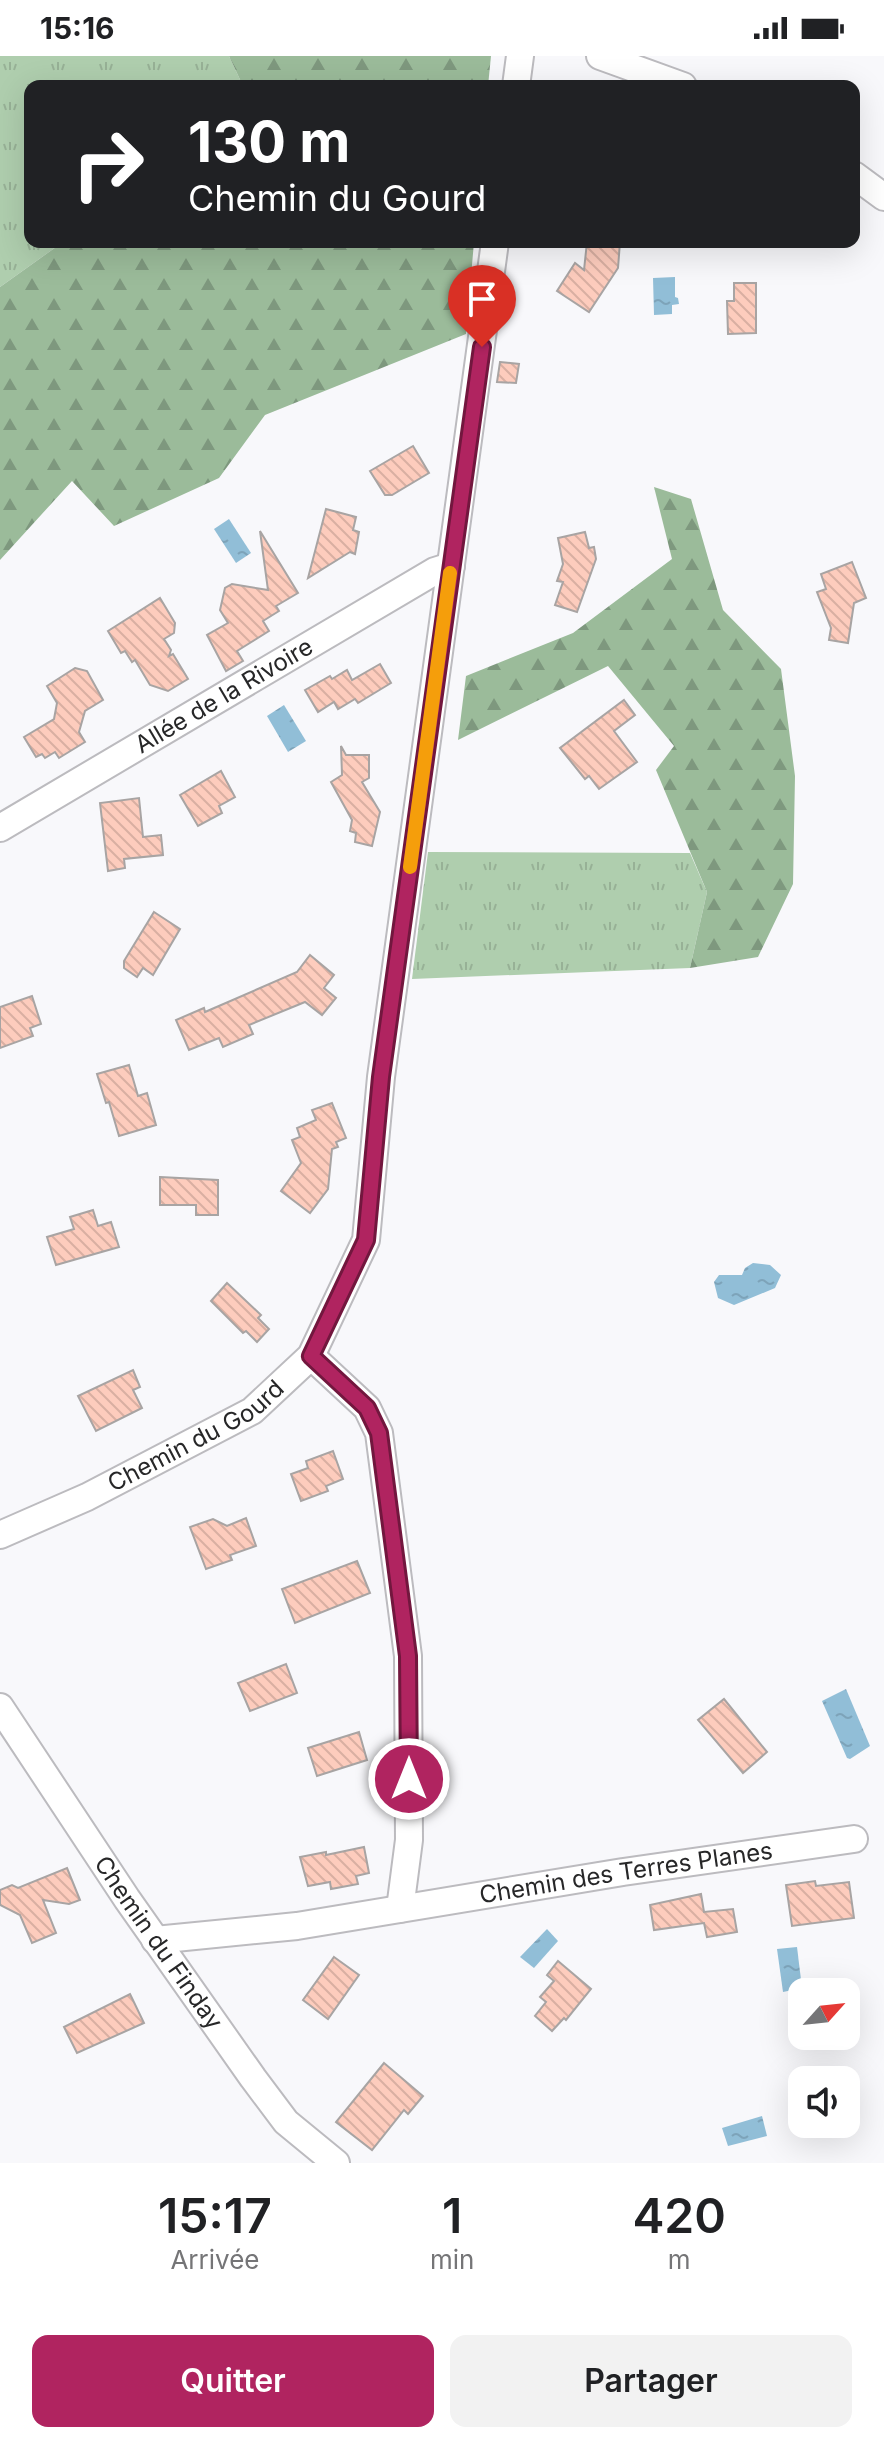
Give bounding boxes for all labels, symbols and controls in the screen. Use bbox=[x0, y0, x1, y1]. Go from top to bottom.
text: 15:16 bbox=[40, 10, 115, 46]
text: 130 m bbox=[188, 108, 350, 176]
icon: right bbox=[56, 112, 160, 216]
text: Chemin du Gourd bbox=[188, 176, 486, 220]
pin bbox=[448, 265, 516, 347]
icon: arrive bbox=[460, 277, 504, 321]
street label: Allée de la Rivoire bbox=[129, 632, 318, 759]
street label: Chemin du Gourd bbox=[103, 1374, 290, 1498]
position arrow bbox=[367, 1737, 451, 1821]
street label: Chemin des Terres Planes bbox=[477, 1836, 774, 1910]
street label: Chemin du Finday bbox=[89, 1850, 229, 2035]
north arrow bbox=[788, 1978, 860, 2050]
map controls bbox=[788, 1978, 860, 2138]
button: sound bbox=[788, 2066, 860, 2138]
text: 15:17 bbox=[158, 2186, 272, 2245]
text: 1 bbox=[442, 2186, 462, 2245]
text: 420 bbox=[632, 2186, 726, 2245]
text: Arrivée bbox=[170, 2244, 259, 2275]
text: min bbox=[430, 2244, 474, 2275]
text: m bbox=[668, 2244, 691, 2275]
button: Quitter bbox=[32, 2335, 434, 2427]
button: Partager bbox=[450, 2335, 852, 2427]

